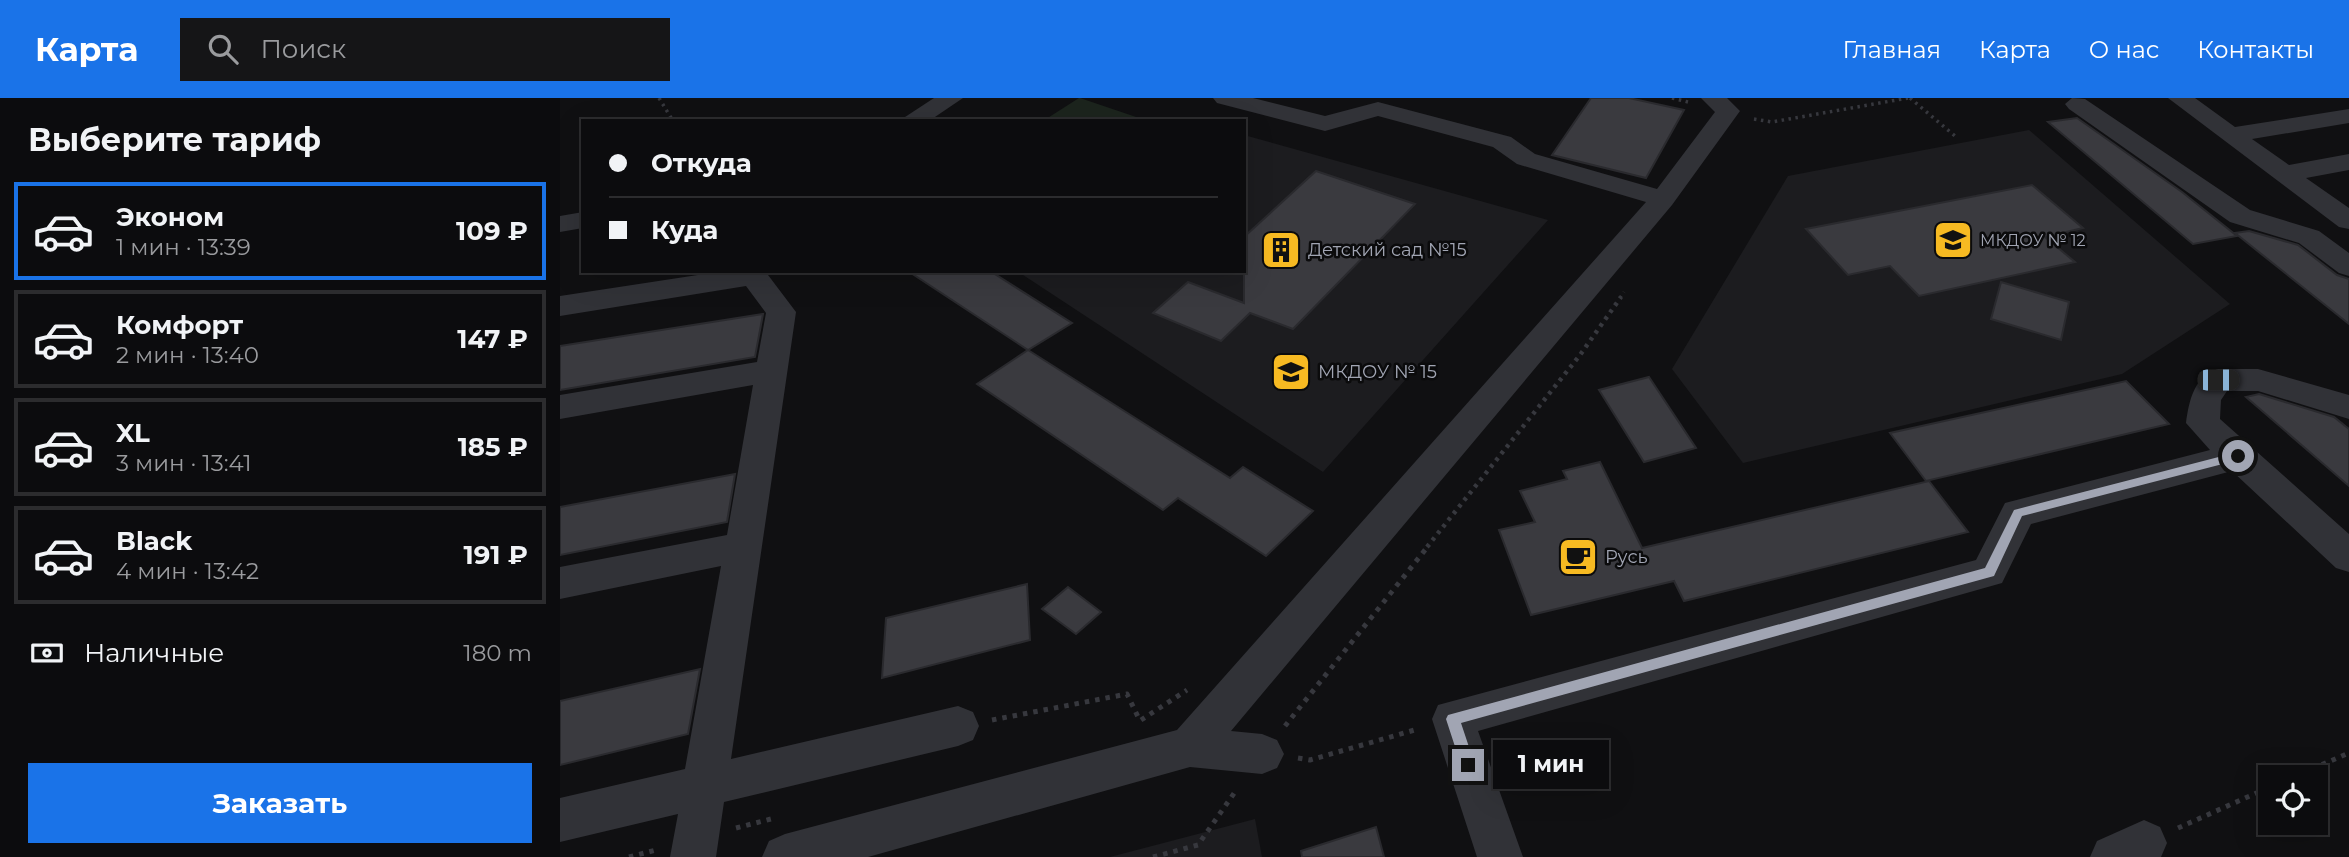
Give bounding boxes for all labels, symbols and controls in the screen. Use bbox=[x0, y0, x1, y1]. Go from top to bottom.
search box bbox=[180, 18, 670, 81]
text: Карта bbox=[35, 29, 138, 69]
icon: search bbox=[204, 30, 242, 68]
text: Поиск bbox=[260, 33, 346, 65]
text: Главная bbox=[1843, 35, 1941, 64]
text: Карта bbox=[1979, 35, 2051, 64]
text: О нас bbox=[2089, 35, 2159, 64]
text: Контакты bbox=[2197, 35, 2314, 64]
text: Выберите тариф bbox=[28, 120, 321, 159]
text: Откуда bbox=[651, 147, 752, 179]
icon: car bbox=[32, 200, 95, 263]
text: Эконом bbox=[116, 201, 224, 233]
text: Куда bbox=[651, 214, 718, 246]
text: 109 ₽ bbox=[456, 215, 528, 247]
school or university icon: МКДОУ № 12 bbox=[1932, 219, 1974, 261]
building icon: Детский сад №15 bbox=[1260, 229, 1302, 271]
place label: МКДОУ № 12 bbox=[1980, 231, 2086, 250]
text: 1 мин · 13:39 bbox=[116, 233, 251, 261]
place label: Детский сад №15 bbox=[1308, 239, 1467, 261]
icon: car bbox=[32, 308, 95, 371]
text: Комфорт bbox=[116, 309, 243, 341]
text: 147 ₽ bbox=[457, 323, 528, 355]
text: 2 мин · 13:40 bbox=[116, 341, 259, 369]
school or university icon: МКДОУ № 15 bbox=[1270, 351, 1312, 393]
place label: МКДОУ № 15 bbox=[1318, 361, 1437, 383]
car bbox=[2198, 370, 2240, 391]
icon: car bbox=[32, 416, 95, 479]
text: XL bbox=[116, 417, 150, 449]
text: 185 ₽ bbox=[458, 431, 528, 463]
route start bbox=[2222, 440, 2254, 472]
text: 3 мин · 13:41 bbox=[116, 449, 251, 477]
icon: car bbox=[32, 524, 95, 587]
text: Black bbox=[116, 525, 192, 557]
cafe icon: Русь bbox=[1557, 536, 1599, 578]
text: 191 ₽ bbox=[464, 539, 528, 571]
place label: Русь bbox=[1605, 546, 1648, 568]
text: 4 мин · 13:42 bbox=[116, 557, 259, 585]
icon: cash bbox=[28, 634, 66, 672]
text: Наличные bbox=[84, 637, 224, 669]
text: 180 m bbox=[463, 639, 532, 667]
callout: 1 мин bbox=[1492, 740, 1608, 790]
route end bbox=[1452, 749, 1484, 781]
text: 1 мин bbox=[1518, 750, 1584, 778]
button: Заказать bbox=[28, 763, 532, 843]
map controls bbox=[2258, 765, 2328, 835]
button: locate bbox=[2258, 765, 2328, 835]

